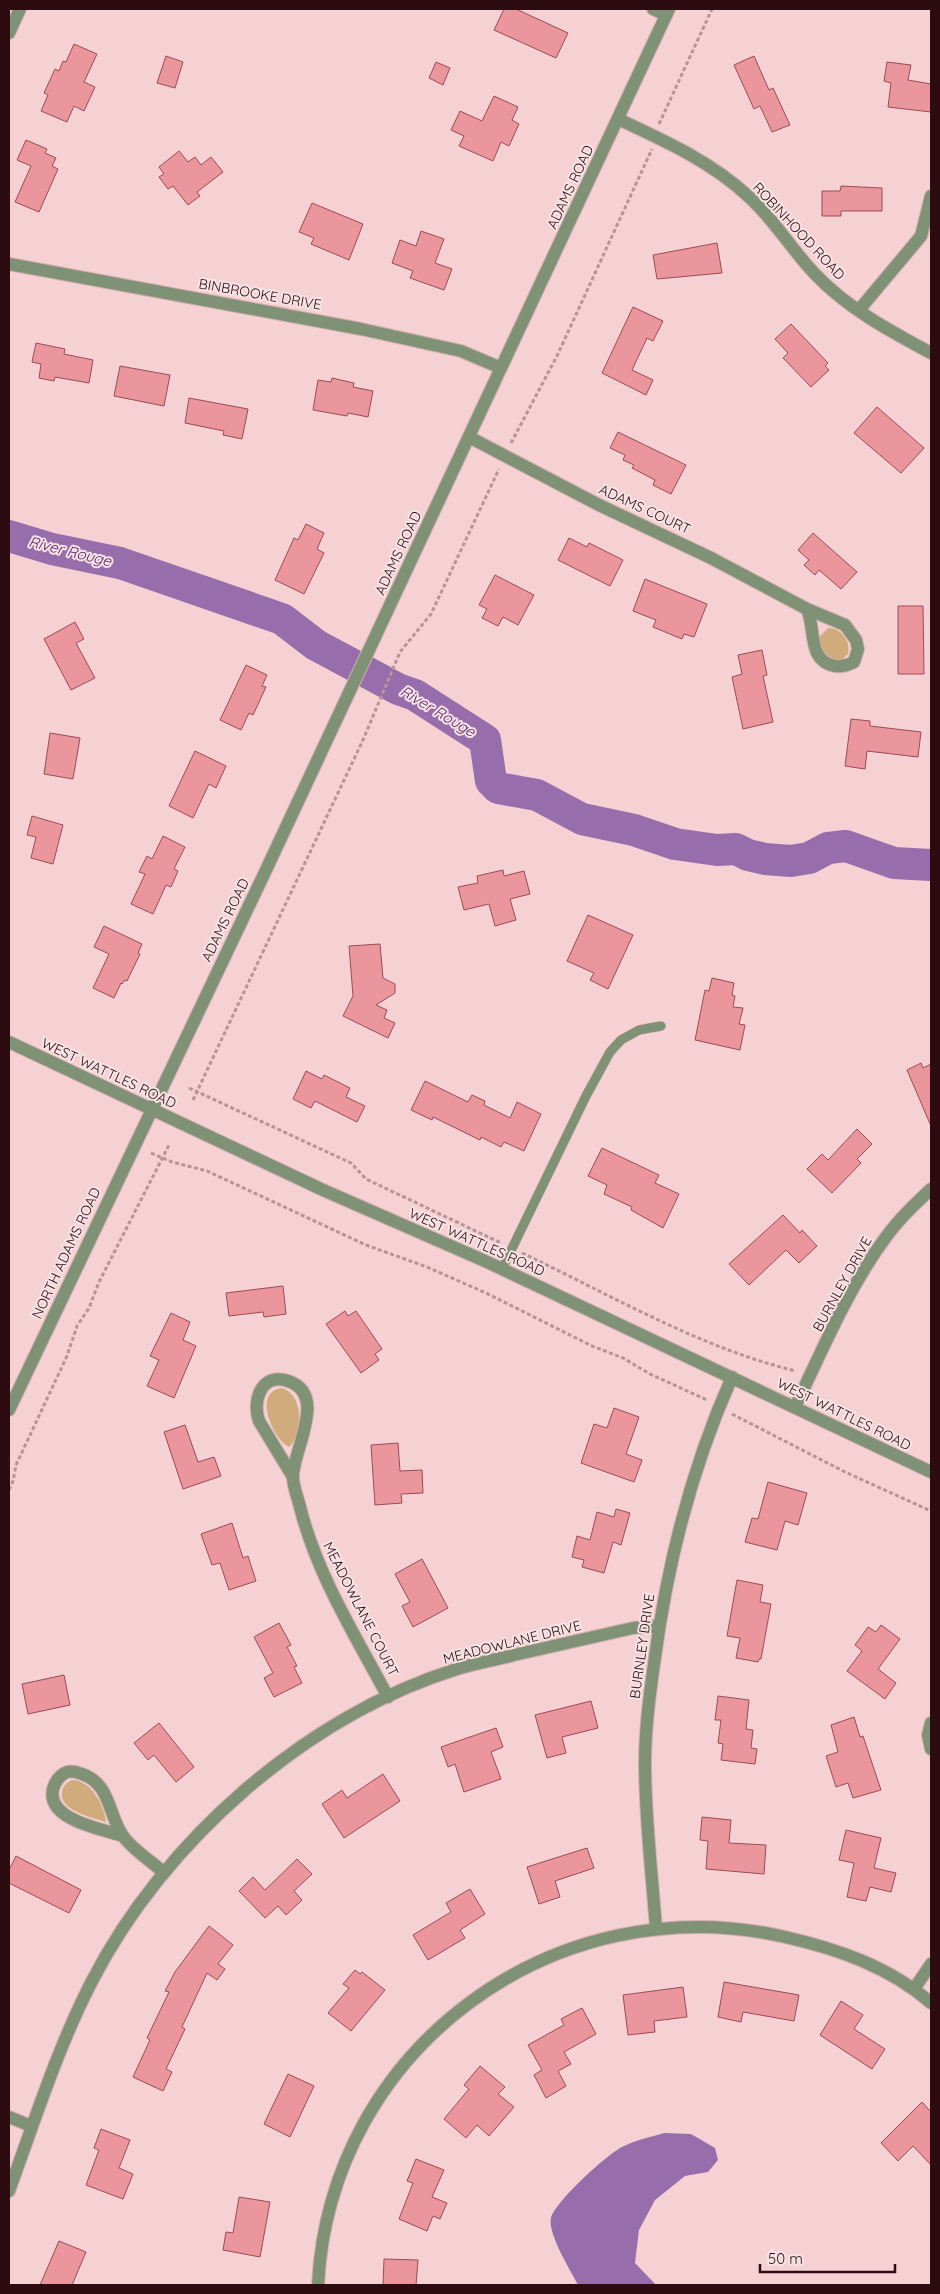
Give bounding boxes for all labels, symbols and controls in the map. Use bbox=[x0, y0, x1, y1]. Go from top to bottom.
street label: ADAMS ROAD bbox=[543, 142, 597, 232]
street label: ROBINHOOD ROAD bbox=[749, 178, 849, 284]
street label: BINBROOKE DRIVE bbox=[197, 274, 323, 314]
street label: ADAMS COURT bbox=[596, 480, 694, 538]
street label: ADAMS ROAD bbox=[371, 508, 425, 598]
water label: River Rouge bbox=[27, 532, 114, 571]
water label: River Rouge bbox=[397, 681, 480, 741]
street label: ADAMS ROAD bbox=[197, 875, 253, 965]
street label: WEST WATTLES ROAD bbox=[39, 1034, 179, 1112]
street label: NORTH ADAMS ROAD bbox=[28, 1184, 104, 1322]
street label: WEST WATTLES ROAD bbox=[406, 1204, 548, 1280]
street label: BURNLEY DRIVE bbox=[808, 1233, 876, 1335]
street label: WEST WATTLES ROAD bbox=[774, 1374, 914, 1454]
street label: MEADOWLANE COURT bbox=[319, 1539, 403, 1679]
street label: BURNLEY DRIVE bbox=[626, 1592, 658, 1700]
street label: MEADOWLANE DRIVE bbox=[441, 1616, 583, 1668]
scale bar bbox=[760, 2242, 895, 2274]
text: 50 m bbox=[768, 2249, 803, 2268]

